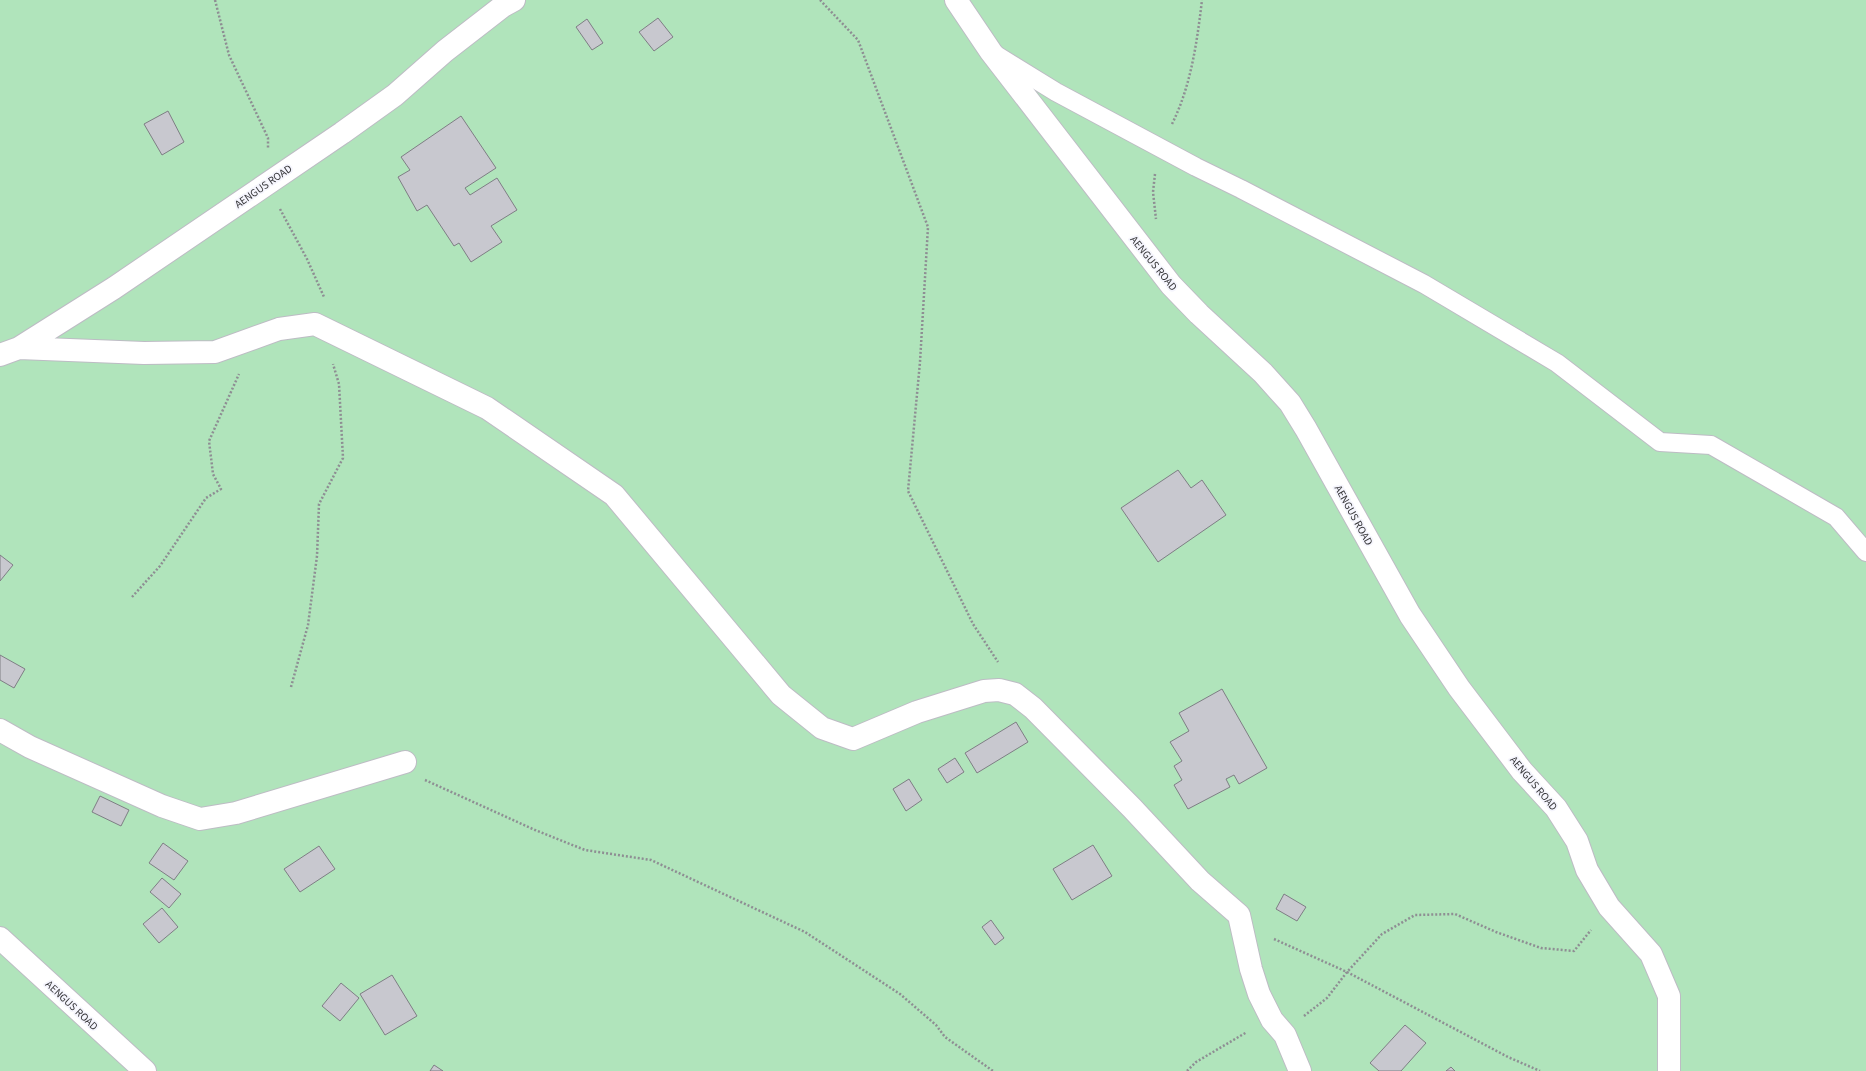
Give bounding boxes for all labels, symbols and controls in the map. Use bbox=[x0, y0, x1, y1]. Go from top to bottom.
street label: AENGUS ROAD bbox=[232, 161, 295, 212]
street label: AENGUS ROAD bbox=[1127, 233, 1181, 294]
street label: AENGUS ROAD bbox=[1331, 482, 1376, 548]
street label: AENGUS ROAD bbox=[1506, 753, 1561, 814]
street label: AENGUS ROAD bbox=[42, 977, 101, 1034]

